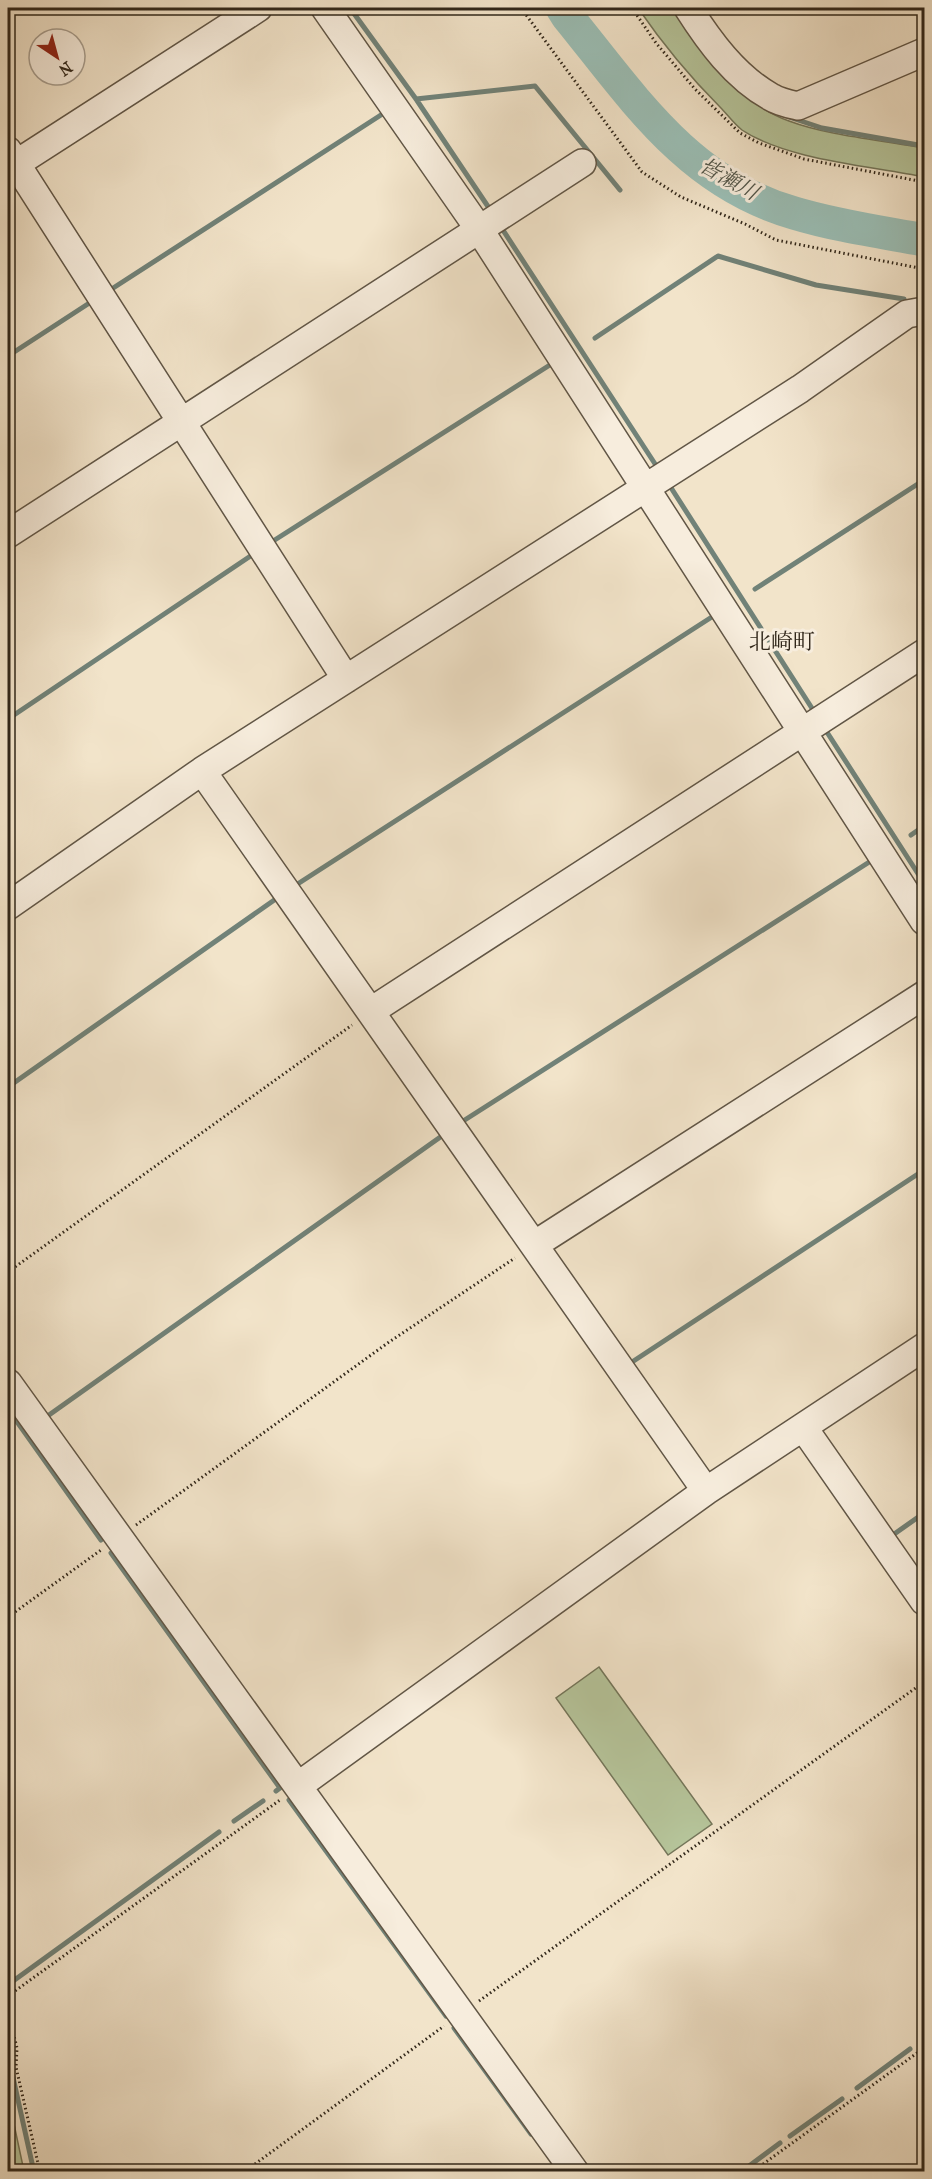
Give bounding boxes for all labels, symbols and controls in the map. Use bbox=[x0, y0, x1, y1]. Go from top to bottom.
north arrow bbox=[27, 27, 87, 87]
text: N bbox=[54, 57, 76, 80]
water label: 皆瀬川 bbox=[696, 153, 764, 206]
district label: 北崎町 bbox=[749, 629, 815, 655]

